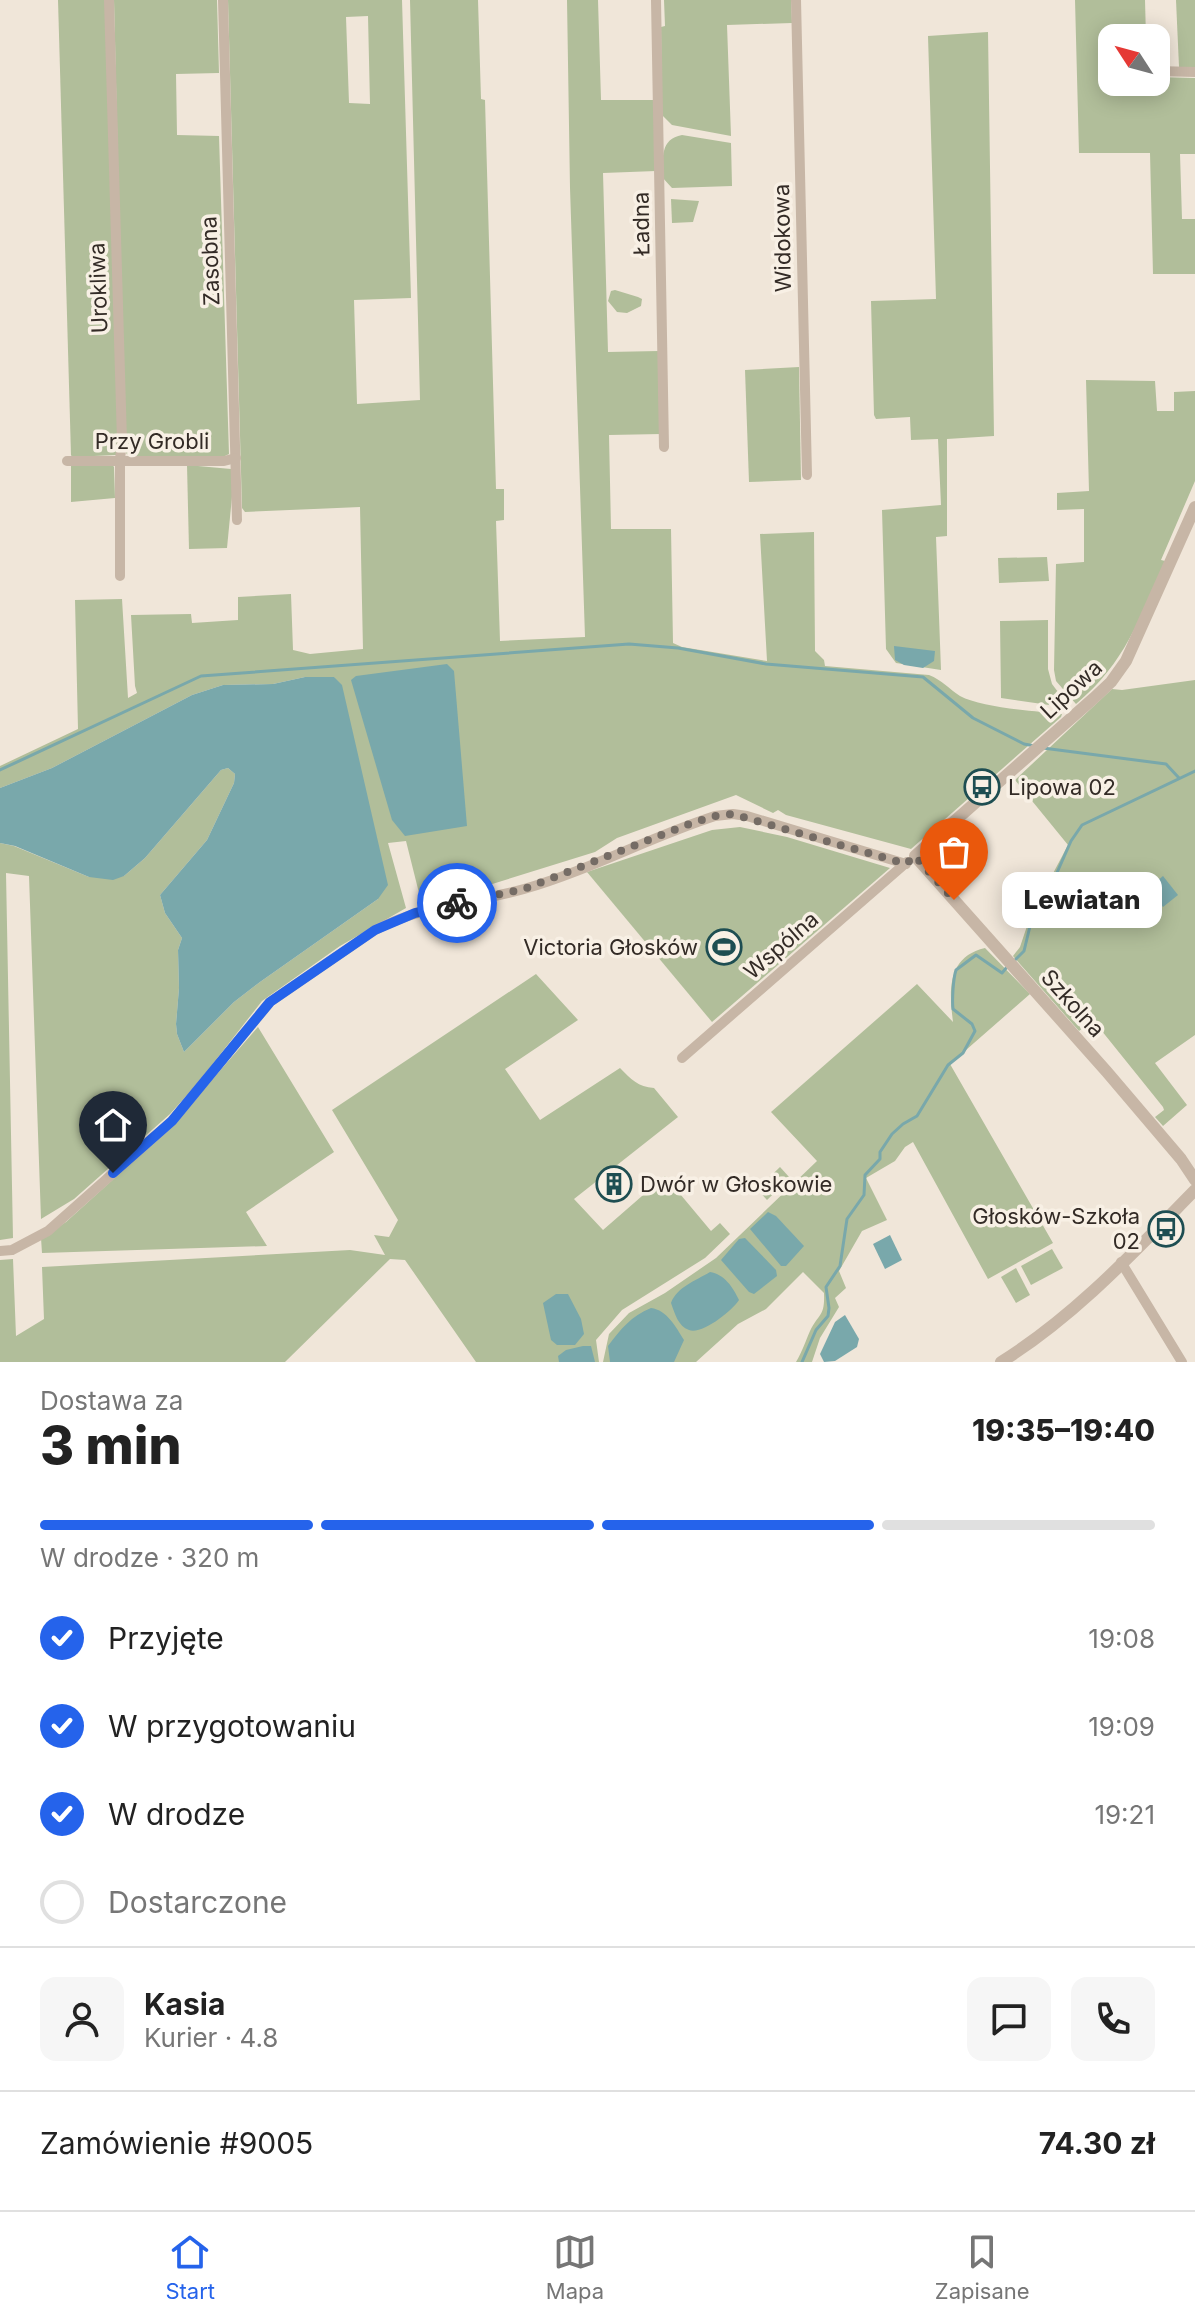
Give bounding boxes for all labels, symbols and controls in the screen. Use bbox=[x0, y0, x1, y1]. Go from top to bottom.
north arrow bbox=[1098, 24, 1170, 96]
map controls bbox=[1098, 24, 1170, 96]
street label: Widokowa bbox=[768, 184, 796, 292]
street label: Ładna bbox=[627, 192, 655, 256]
street label: Zasobna bbox=[195, 216, 225, 306]
street label: Urokliwa bbox=[83, 242, 113, 334]
street label: Przy Grobli bbox=[95, 428, 209, 454]
street label: Lipowa bbox=[1035, 654, 1107, 724]
bus stop icon: Lipowa 02 bbox=[963, 768, 1001, 806]
place label: Lipowa 02 bbox=[1008, 774, 1116, 800]
pin bbox=[920, 818, 988, 900]
icon: bag bbox=[932, 830, 976, 874]
courier bbox=[417, 863, 497, 943]
callout: Lewiatan bbox=[1002, 872, 1162, 928]
icon: bike bbox=[435, 881, 479, 925]
text: Lewiatan bbox=[1024, 884, 1140, 915]
street label: Wspólna bbox=[739, 906, 823, 984]
sports icon: Victoria Głosków bbox=[705, 928, 743, 966]
place label: Victoria Głosków bbox=[523, 934, 698, 960]
street label: Szkolna bbox=[1036, 964, 1110, 1042]
pin bbox=[79, 1091, 147, 1173]
icon: home bbox=[91, 1103, 135, 1147]
building icon: Dwór w Głoskowie bbox=[595, 1165, 633, 1203]
place label: Dwór w Głoskowie bbox=[640, 1171, 832, 1197]
place label: Głosków-Szkoła 02 bbox=[972, 1203, 1140, 1254]
bus stop icon: Głosków-Szkoła 02 bbox=[1147, 1210, 1185, 1248]
text: Dostawa za bbox=[40, 1385, 183, 1416]
text: 19:35–19:40 bbox=[972, 1412, 1155, 1448]
text: 3 min bbox=[40, 1414, 182, 1477]
text: W drodze · 320 m bbox=[40, 1542, 259, 1573]
icon: check bbox=[40, 1616, 84, 1660]
text: Przyjęte bbox=[108, 1620, 224, 1656]
text: 19:08 bbox=[1088, 1623, 1155, 1654]
icon: check bbox=[40, 1704, 84, 1748]
text: W przygotowaniu bbox=[108, 1708, 356, 1744]
text: 19:09 bbox=[1088, 1711, 1155, 1742]
icon: check bbox=[40, 1792, 84, 1836]
text: W drodze bbox=[108, 1796, 245, 1832]
text: 19:21 bbox=[1094, 1799, 1155, 1830]
text: Dostarczone bbox=[108, 1884, 287, 1920]
button: person bbox=[40, 1977, 124, 2061]
button: chat bbox=[967, 1977, 1051, 2061]
button: phone bbox=[1071, 1977, 1155, 2061]
text: Kasia bbox=[144, 1986, 225, 2022]
text: Kurier · 4.8 bbox=[144, 2022, 278, 2053]
text: Zamówienie #9005 bbox=[40, 2125, 313, 2161]
text: 74.30 zł bbox=[1039, 2125, 1155, 2161]
tab: Start bbox=[165, 2230, 215, 2304]
tab: Mapa bbox=[546, 2230, 604, 2304]
tab: Zapisane bbox=[935, 2230, 1030, 2304]

